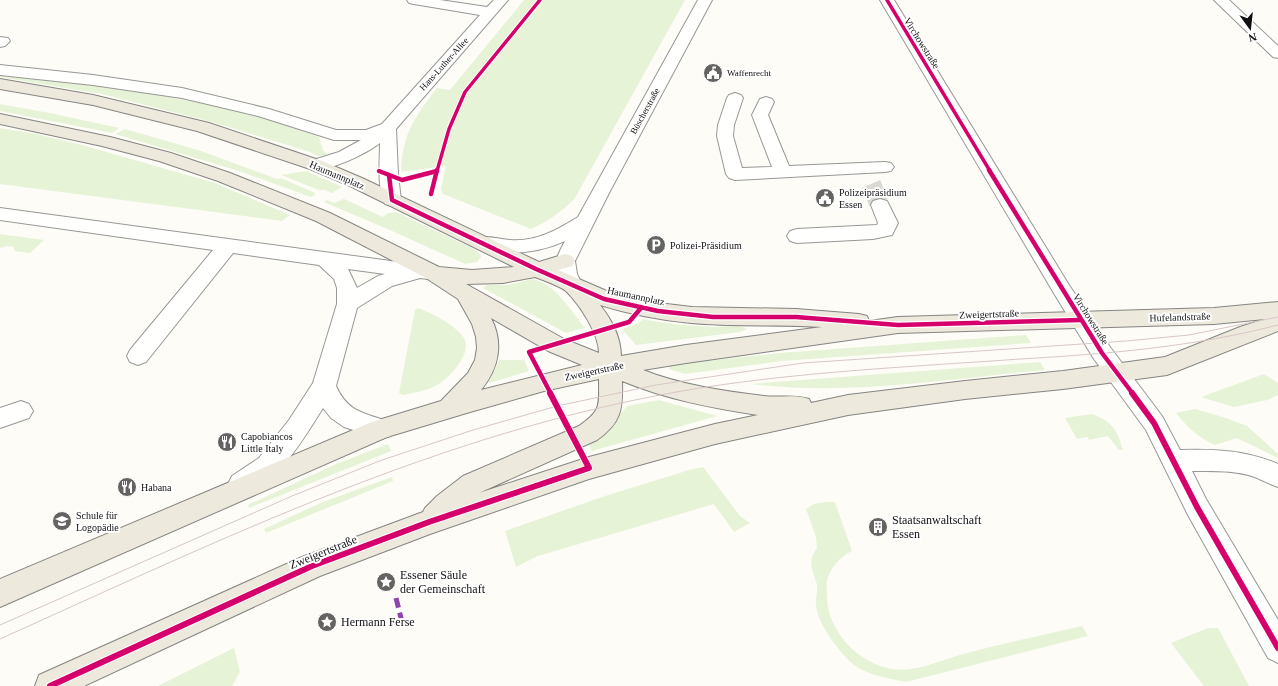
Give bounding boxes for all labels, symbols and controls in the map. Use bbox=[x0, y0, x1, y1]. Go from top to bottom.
north arrow bbox=[1230, 8, 1270, 48]
street label: Virchowstraße bbox=[902, 15, 942, 71]
text: N bbox=[1247, 31, 1258, 44]
street label: Hans-Luther-Allee bbox=[418, 35, 470, 93]
public building icon: Waffenrecht bbox=[702, 62, 724, 84]
place label: Waffenrecht bbox=[727, 68, 772, 78]
street label: Büscherstraße bbox=[628, 86, 662, 136]
street label: Haumannplatz bbox=[308, 159, 367, 192]
public building icon: Polizeipräsidium Essen bbox=[814, 187, 836, 209]
place label: Polizeipräsidium Essen bbox=[839, 187, 907, 210]
parking icon: Polizei-Präsidium bbox=[645, 234, 667, 256]
place label: Polizei-Präsidium bbox=[670, 240, 742, 251]
street label: Haumannplatz bbox=[606, 285, 666, 308]
street label: Virchowstraße bbox=[1071, 291, 1111, 347]
street label: Zweigertstraße bbox=[959, 307, 1020, 321]
street label: Hufelandstraße bbox=[1149, 310, 1211, 324]
street label: Zweigertstraße bbox=[564, 359, 625, 383]
restaurant icon: Capobiancos Little Italy bbox=[216, 431, 238, 453]
place label: Capobiancos Little Italy bbox=[241, 431, 293, 454]
restaurant icon: Habana bbox=[116, 476, 138, 498]
place label: Habana bbox=[141, 482, 172, 493]
school or university icon: Schule für Logopädie bbox=[51, 510, 73, 532]
place label: Schule für Logopädie bbox=[76, 510, 119, 533]
place label: Staatsanwaltschaft Essen bbox=[892, 513, 982, 541]
building icon: Staatsanwaltschaft Essen bbox=[867, 516, 889, 538]
street label: Zweigertstraße bbox=[287, 532, 359, 572]
place label: Essener Säule der Gemeinschaft bbox=[400, 568, 486, 596]
place icon: Essener Säule der Gemeinschaft bbox=[375, 571, 397, 593]
place icon: Hermann Ferse bbox=[316, 611, 338, 633]
place label: Hermann Ferse bbox=[341, 615, 415, 629]

